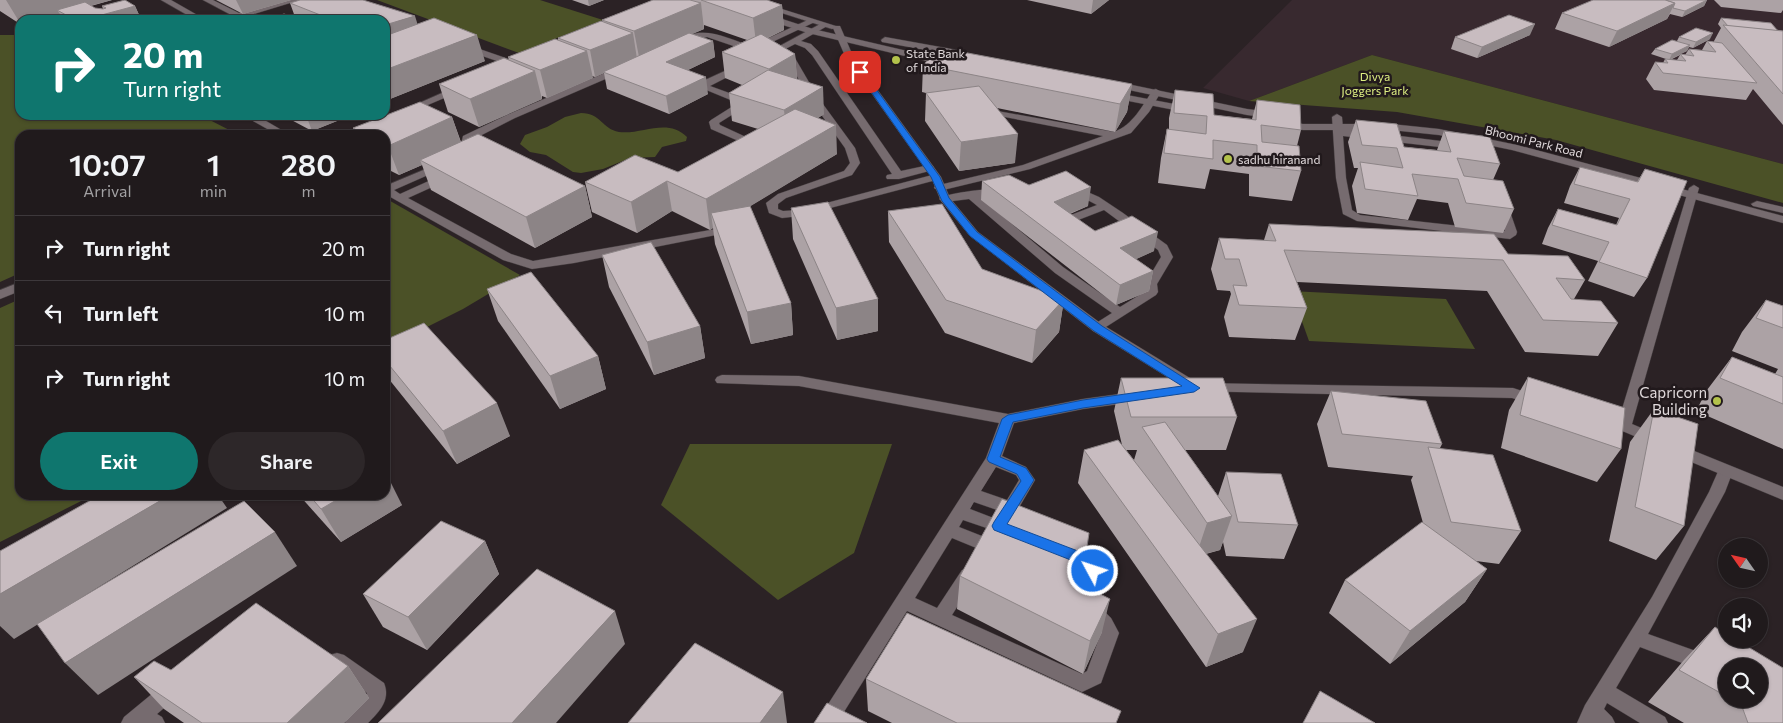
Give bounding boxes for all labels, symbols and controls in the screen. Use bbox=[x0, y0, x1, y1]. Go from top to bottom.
text: 20 m bbox=[123, 32, 203, 75]
icon: right bbox=[40, 35, 105, 100]
place label: State Bank of India bbox=[906, 46, 965, 74]
pin bbox=[839, 51, 881, 93]
marker: State Bank of India bbox=[890, 54, 902, 66]
icon: arrive bbox=[846, 58, 874, 86]
park label: Divya Joggers Park bbox=[1341, 69, 1409, 98]
text: Turn right bbox=[123, 75, 221, 102]
street label: Bhoomi Park Road bbox=[1484, 122, 1584, 160]
text: 10:07 bbox=[69, 145, 146, 182]
text: 1 bbox=[207, 145, 220, 182]
text: 280 bbox=[281, 145, 336, 182]
place label: sadhu hiranand bbox=[1238, 152, 1320, 166]
marker: sadhu hiranand bbox=[1222, 153, 1234, 165]
text: Arrival bbox=[83, 181, 132, 200]
text: min bbox=[200, 181, 227, 200]
text: m bbox=[301, 181, 315, 200]
icon: right bbox=[40, 234, 68, 262]
text: Turn right bbox=[83, 237, 170, 260]
text: 20 m bbox=[322, 237, 365, 260]
icon: left bbox=[40, 299, 68, 327]
text: Turn left bbox=[83, 302, 158, 325]
text: 10 m bbox=[324, 302, 365, 325]
icon: right bbox=[40, 364, 68, 392]
text: Turn right bbox=[83, 367, 170, 390]
text: 10 m bbox=[324, 367, 365, 390]
place label: Capricorn Building bbox=[1639, 383, 1707, 418]
marker: Capricorn Building bbox=[1711, 395, 1723, 407]
button: Exit bbox=[40, 432, 198, 490]
button: Share bbox=[208, 432, 365, 490]
north arrow bbox=[1718, 538, 1768, 588]
map controls bbox=[1718, 538, 1768, 708]
position arrow bbox=[1066, 544, 1118, 596]
button: sound bbox=[1718, 598, 1768, 648]
button: search bbox=[1718, 658, 1768, 708]

